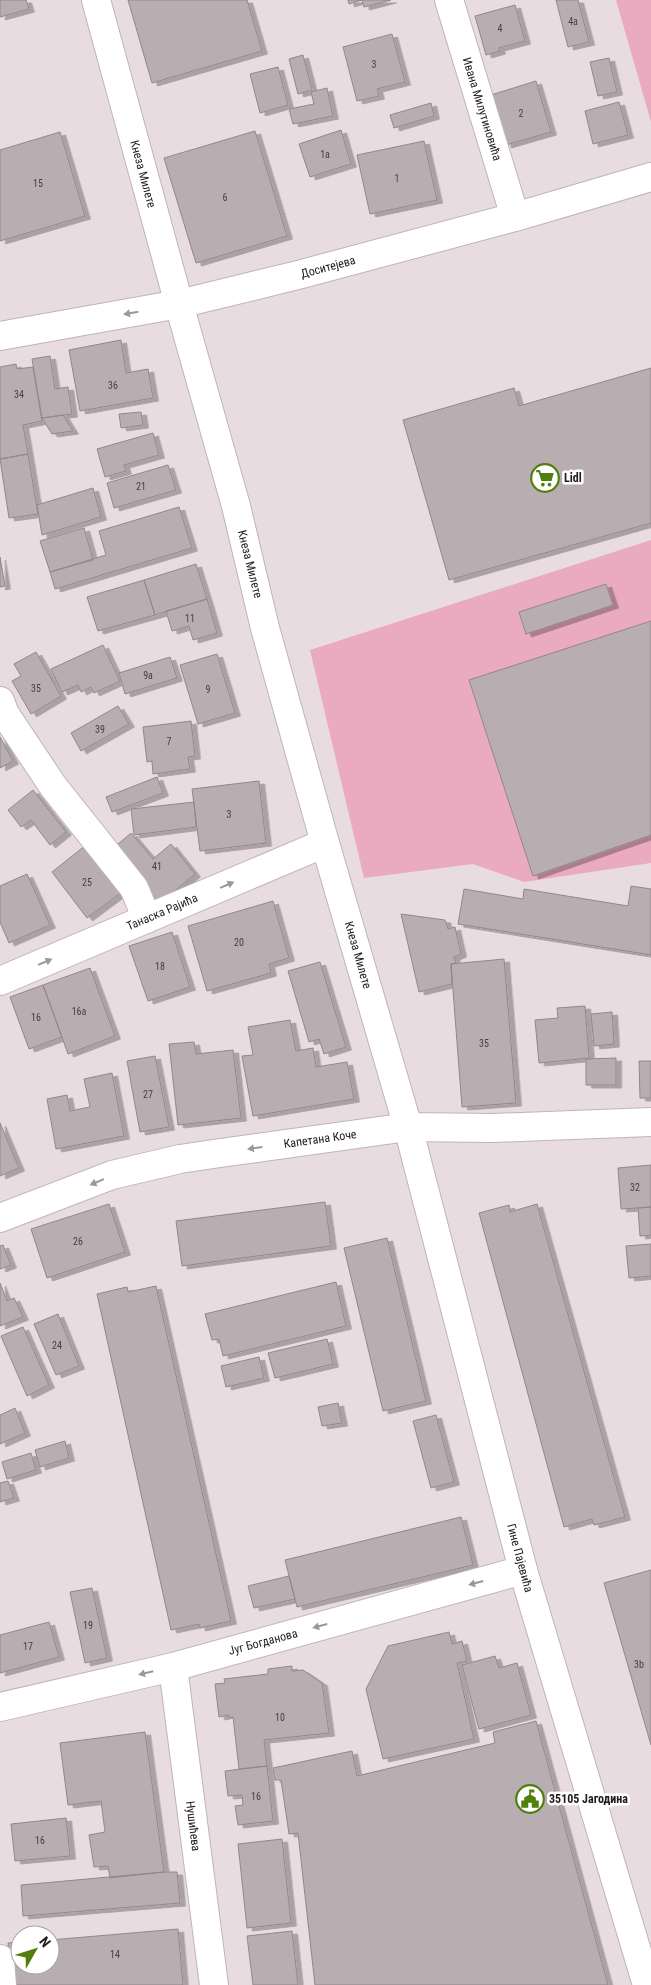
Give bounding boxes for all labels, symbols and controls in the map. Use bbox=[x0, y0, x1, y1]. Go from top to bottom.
house number: 4a bbox=[568, 16, 578, 27]
house number: 4 bbox=[498, 23, 503, 34]
street label: Ивана Милутиновића bbox=[460, 56, 504, 163]
house number: 3 bbox=[372, 59, 377, 70]
house number: 2 bbox=[519, 108, 524, 119]
street label: Кнеза Милете bbox=[127, 139, 159, 210]
house number: 1a bbox=[320, 149, 330, 160]
house number: 1 bbox=[395, 173, 399, 184]
house number: 15 bbox=[33, 178, 43, 189]
house number: 6 bbox=[223, 192, 228, 203]
street label: Доситејева bbox=[299, 253, 357, 281]
one-way arrow bbox=[122, 309, 138, 317]
house number: 36 bbox=[108, 380, 118, 391]
house number: 34 bbox=[14, 389, 24, 400]
supermarket icon: Lidl bbox=[530, 463, 560, 493]
place label: Lidl bbox=[564, 471, 582, 485]
house number: 21 bbox=[136, 481, 146, 492]
street label: Кнеза Милете bbox=[235, 529, 265, 600]
house number: 11 bbox=[185, 613, 195, 624]
house number: 9a bbox=[143, 670, 153, 681]
house number: 35 bbox=[31, 683, 41, 694]
house number: 9 bbox=[206, 684, 211, 695]
house number: 39 bbox=[95, 724, 105, 735]
house number: 7 bbox=[167, 736, 172, 747]
house number: 3 bbox=[227, 809, 232, 820]
house number: 41 bbox=[152, 861, 162, 872]
house number: 25 bbox=[82, 877, 92, 888]
one-way arrow bbox=[220, 880, 234, 888]
street label: Танаска Рајића bbox=[124, 891, 200, 933]
street label: Кнеза Милете bbox=[342, 920, 374, 991]
house number: 20 bbox=[234, 937, 244, 948]
one-way arrow bbox=[38, 958, 52, 966]
house number: 18 bbox=[155, 961, 165, 972]
house number: 16a bbox=[72, 1006, 87, 1017]
house number: 16 bbox=[31, 1012, 41, 1023]
house number: 35 bbox=[479, 1038, 489, 1049]
house number: 27 bbox=[143, 1089, 153, 1100]
street label: Капетана Коче bbox=[283, 1127, 358, 1151]
one-way arrow bbox=[247, 1144, 263, 1152]
one-way arrow bbox=[90, 1178, 104, 1186]
house number: 32 bbox=[630, 1182, 640, 1193]
house number: 26 bbox=[73, 1236, 83, 1247]
house number: 24 bbox=[52, 1340, 62, 1351]
street label: Гине Пајевића bbox=[504, 1522, 536, 1594]
one-way arrow bbox=[469, 1580, 484, 1588]
house number: 19 bbox=[83, 1620, 93, 1631]
one-way arrow bbox=[312, 1623, 327, 1631]
street label: Југ Богданова bbox=[227, 1626, 299, 1658]
house number: 17 bbox=[23, 1641, 33, 1652]
house number: 3b bbox=[634, 1659, 644, 1670]
one-way arrow bbox=[138, 1669, 153, 1677]
house number: 10 bbox=[275, 1712, 285, 1723]
public building icon: 35105 Јагодина bbox=[515, 1784, 545, 1814]
house number: 16 bbox=[251, 1791, 261, 1802]
place label: 35105 Јагодина bbox=[549, 1792, 628, 1806]
street label: Нушићева bbox=[183, 1800, 203, 1852]
house number: 16 bbox=[35, 1835, 45, 1846]
north arrow bbox=[10, 1925, 60, 1975]
text: N bbox=[36, 1933, 54, 1950]
house number: 14 bbox=[110, 1949, 120, 1960]

